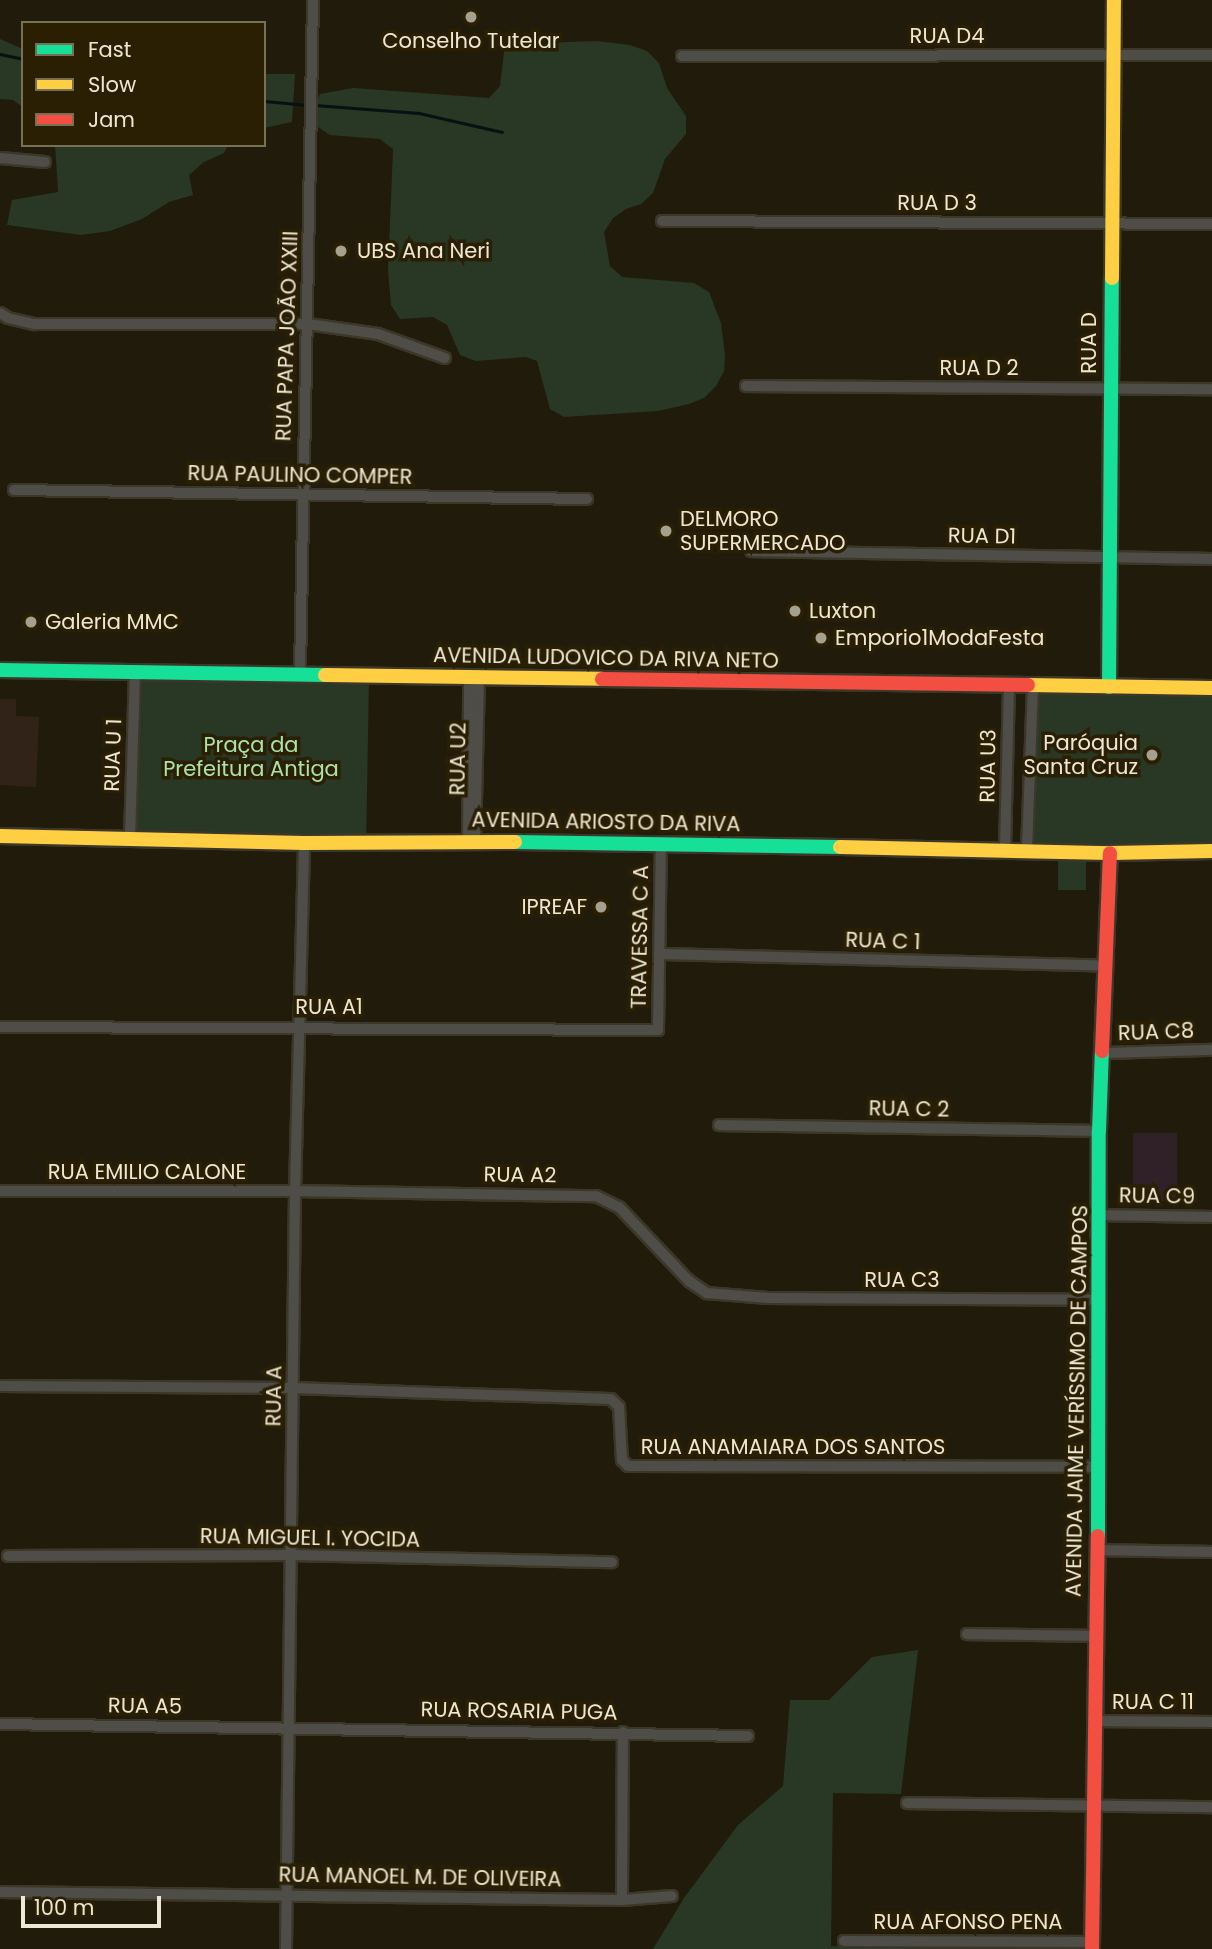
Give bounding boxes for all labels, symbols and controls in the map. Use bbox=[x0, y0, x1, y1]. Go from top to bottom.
marker: Conselho Tutelar bbox=[463, 9, 479, 25]
legend bbox=[21, 21, 266, 147]
street label: RUA D4 bbox=[910, 23, 984, 49]
place label: Conselho Tutelar bbox=[382, 28, 560, 54]
text: Fast bbox=[88, 35, 131, 64]
text: Slow bbox=[88, 70, 136, 99]
text: Jam bbox=[88, 105, 135, 134]
street label: RUA D 3 bbox=[897, 190, 977, 216]
street label: RUA PAPA JOÃO XXIII bbox=[271, 230, 303, 442]
place label: UBS Ana Neri bbox=[357, 238, 490, 264]
marker: UBS Ana Neri bbox=[331, 241, 351, 261]
street label: RUA D bbox=[1076, 312, 1102, 374]
street label: RUA D 2 bbox=[939, 355, 1019, 381]
street label: RUA PAULINO COMPER bbox=[187, 460, 413, 490]
place label: DELMORO SUPERMERCADO bbox=[680, 506, 846, 556]
marker: DELMORO SUPERMERCADO bbox=[658, 523, 674, 539]
street label: RUA D1 bbox=[948, 523, 1016, 549]
place label: Luxton bbox=[809, 598, 876, 624]
marker: Luxton bbox=[787, 603, 803, 619]
place label: Galeria MMC bbox=[45, 609, 179, 635]
marker: Galeria MMC bbox=[23, 614, 39, 630]
place label: Emporio1ModaFesta bbox=[835, 625, 1045, 651]
marker: Emporio1ModaFesta bbox=[813, 630, 829, 646]
street label: AVENIDA LUDOVICO DA RIVA NETO bbox=[433, 642, 779, 674]
street label: RUA U 1 bbox=[99, 718, 127, 792]
street label: RUA U2 bbox=[445, 722, 471, 796]
street label: RUA U3 bbox=[975, 729, 1001, 803]
place label: Paróquia Santa Cruz bbox=[1024, 730, 1138, 780]
park label: Praça da Prefeitura Antiga bbox=[163, 732, 339, 782]
marker: Paróquia Santa Cruz bbox=[1144, 747, 1160, 763]
street label: AVENIDA ARIOSTO DA RIVA bbox=[471, 807, 741, 837]
street label: TRAVESSA C A bbox=[626, 865, 654, 1009]
place label: IPREAF bbox=[521, 894, 587, 920]
marker: IPREAF bbox=[593, 899, 609, 915]
street label: RUA C 1 bbox=[845, 927, 921, 955]
street label: RUA A1 bbox=[295, 994, 363, 1020]
street label: RUA C8 bbox=[1118, 1018, 1194, 1046]
street label: RUA C 2 bbox=[868, 1096, 950, 1122]
street label: RUA EMILIO CALONE bbox=[48, 1159, 246, 1185]
street label: RUA A2 bbox=[483, 1162, 557, 1188]
street label: RUA C9 bbox=[1119, 1183, 1195, 1209]
street label: AVENIDA JAIME VERÍSSIMO DE CAMPOS bbox=[1061, 1205, 1093, 1597]
street label: RUA C3 bbox=[864, 1267, 940, 1293]
street label: RUA A bbox=[261, 1365, 287, 1427]
street label: RUA ANAMAIARA DOS SANTOS bbox=[641, 1434, 945, 1460]
street label: RUA MIGUEL I. YOCIDA bbox=[200, 1523, 420, 1553]
street label: RUA C 11 bbox=[1112, 1689, 1194, 1715]
street label: RUA A5 bbox=[108, 1693, 182, 1719]
street label: RUA ROSARIA PUGA bbox=[420, 1697, 618, 1725]
street label: RUA MANOEL M. DE OLIVEIRA bbox=[278, 1862, 562, 1892]
scale bar bbox=[24, 1882, 164, 1926]
text: 100 m bbox=[34, 1893, 94, 1922]
street label: RUA AFONSO PENA bbox=[874, 1909, 1062, 1935]

